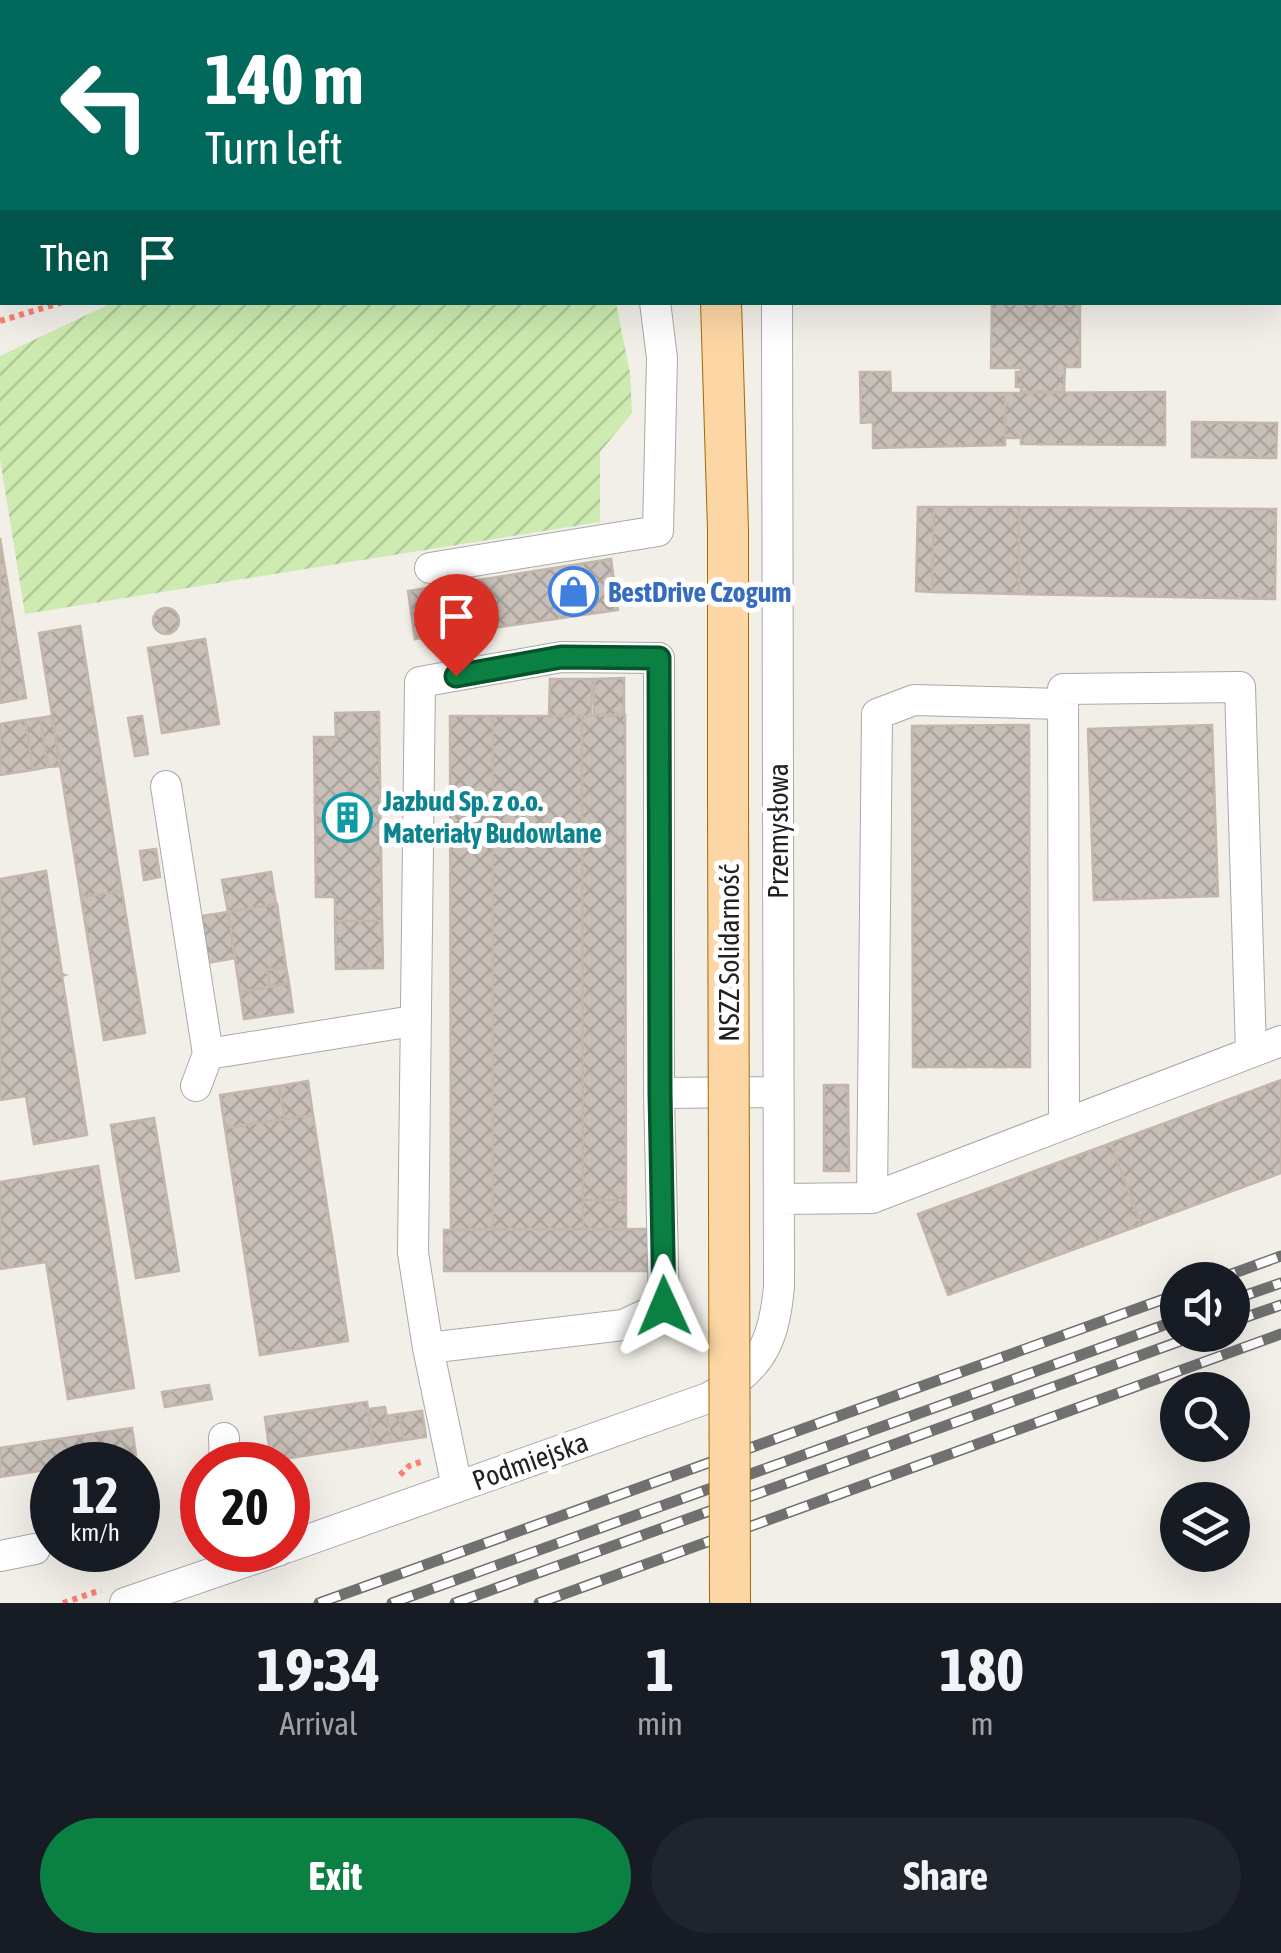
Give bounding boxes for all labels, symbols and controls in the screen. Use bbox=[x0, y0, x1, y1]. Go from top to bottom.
text: 140 m bbox=[205, 39, 364, 119]
icon: left bbox=[40, 40, 170, 170]
text: Turn left bbox=[205, 122, 343, 174]
icon: arrive bbox=[130, 230, 185, 285]
text: Then bbox=[40, 236, 110, 279]
shop icon: BestDrive Czogum bbox=[547, 566, 599, 618]
pin bbox=[414, 574, 499, 677]
place label: BestDrive Czogum bbox=[608, 576, 791, 608]
icon: arrive bbox=[429, 589, 484, 644]
street label: Przemysłowa bbox=[762, 763, 794, 899]
place label: Jazbud Sp. z o.o. Materiały Budowlane bbox=[382, 785, 602, 849]
building icon: Jazbud Sp. z o.o. Materiały Budowlane bbox=[322, 791, 374, 843]
street label: NSZZ Solidarność bbox=[713, 864, 745, 1042]
position arrow bbox=[612, 1254, 716, 1358]
map controls bbox=[1160, 1262, 1250, 1572]
button: sound bbox=[1160, 1262, 1250, 1352]
button: search bbox=[1160, 1372, 1250, 1462]
street label: Podmiejska bbox=[468, 1425, 592, 1497]
speed limit sign: 20 bbox=[180, 1442, 310, 1572]
text: 12 bbox=[71, 1466, 118, 1524]
button: layers bbox=[1160, 1482, 1250, 1572]
text: km/h bbox=[70, 1518, 120, 1546]
text: 19:34 bbox=[257, 1635, 380, 1704]
text: 1 bbox=[646, 1635, 674, 1704]
text: 180 bbox=[940, 1635, 1024, 1704]
text: Arrival bbox=[279, 1705, 358, 1742]
text: min bbox=[637, 1705, 683, 1742]
text: m bbox=[970, 1705, 993, 1742]
button: Exit bbox=[40, 1818, 631, 1933]
button: Share bbox=[651, 1818, 1241, 1933]

